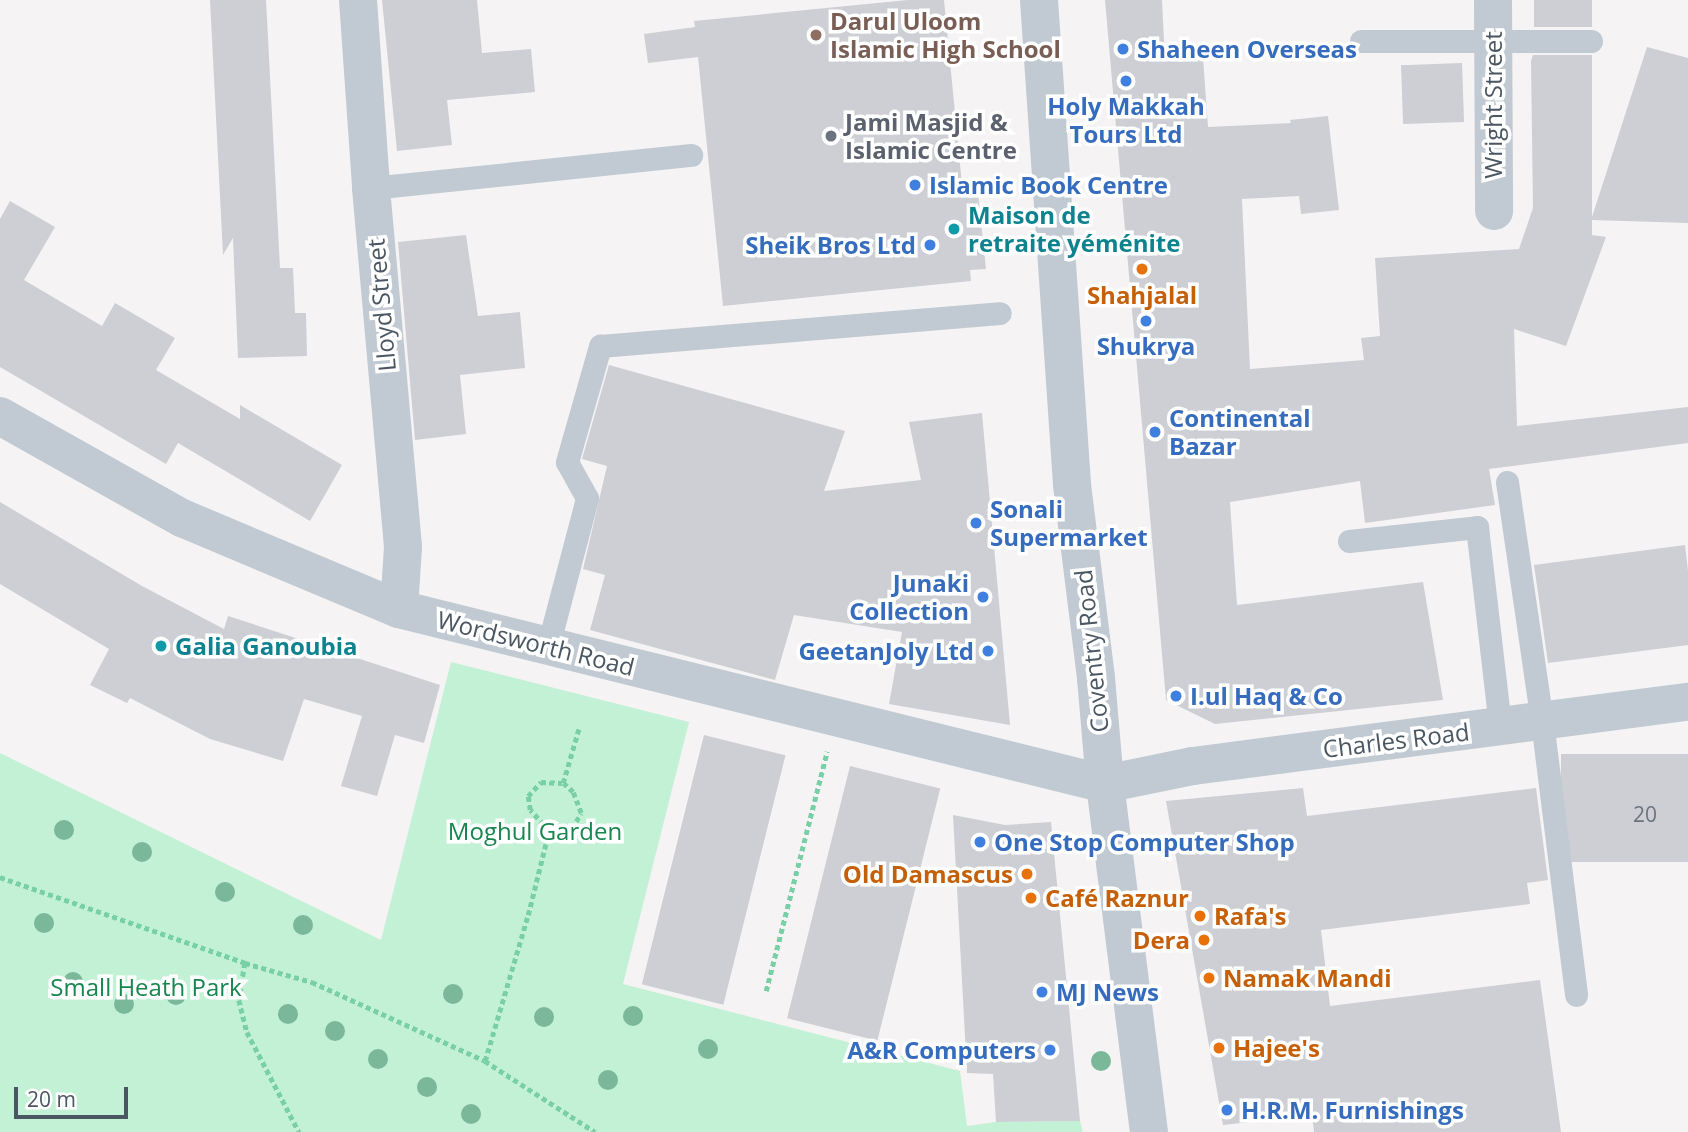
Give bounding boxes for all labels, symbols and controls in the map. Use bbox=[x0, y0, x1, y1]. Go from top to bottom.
place label: Darul Uloom Islamic High School bbox=[830, 7, 1061, 63]
marker: Darul Uloom Islamic High School bbox=[808, 27, 824, 43]
street label: Wright Street bbox=[1479, 31, 1507, 179]
place label: Shaheen Overseas bbox=[1137, 35, 1357, 63]
marker: Shaheen Overseas bbox=[1115, 41, 1131, 57]
marker: Holy Makkah Tours Ltd bbox=[1118, 73, 1134, 89]
place label: Holy Makkah Tours Ltd bbox=[1047, 92, 1205, 148]
place label: Jami Masjid & Islamic Centre bbox=[845, 108, 1017, 164]
marker: Jami Masjid & Islamic Centre bbox=[823, 128, 839, 144]
place label: Islamic Book Centre bbox=[929, 171, 1168, 199]
marker: Islamic Book Centre bbox=[907, 177, 923, 193]
place label: Maison de retraite yéménite bbox=[968, 201, 1180, 257]
marker: Maison de retraite yéménite bbox=[946, 221, 962, 237]
place label: Sheik Bros Ltd bbox=[745, 231, 916, 259]
street label: Lloyd Street bbox=[361, 237, 401, 373]
marker: Sheik Bros Ltd bbox=[922, 237, 938, 253]
marker: Shahjalal bbox=[1134, 261, 1150, 277]
place label: Shahjalal bbox=[1087, 281, 1197, 309]
marker: Shukrya bbox=[1138, 313, 1154, 329]
place label: Shukrya bbox=[1097, 332, 1195, 360]
place label: Continental Bazar bbox=[1169, 404, 1311, 460]
marker: Continental Bazar bbox=[1147, 424, 1163, 440]
place label: Sonali Supermarket bbox=[990, 495, 1148, 551]
marker: Sonali Supermarket bbox=[968, 515, 984, 531]
street label: Coventry Road bbox=[1068, 568, 1114, 734]
place label: Junaki Collection bbox=[849, 569, 969, 625]
marker: Junaki Collection bbox=[975, 589, 991, 605]
street label: Wordsworth Road bbox=[434, 605, 638, 681]
place label: Galia Ganoubia bbox=[175, 632, 358, 660]
place label: GeetanJoly Ltd bbox=[798, 637, 974, 665]
marker: Galia Ganoubia bbox=[153, 638, 169, 654]
marker: GeetanJoly Ltd bbox=[980, 643, 996, 659]
place label: I.ul Haq & Co bbox=[1190, 682, 1343, 710]
marker: I.ul Haq & Co bbox=[1168, 688, 1184, 704]
street label: Charles Road bbox=[1321, 717, 1471, 763]
house number: 20 bbox=[1633, 801, 1657, 827]
park label: Moghul Garden bbox=[448, 817, 622, 845]
place label: One Stop Computer Shop bbox=[994, 828, 1295, 856]
marker: One Stop Computer Shop bbox=[972, 834, 988, 850]
place label: Old Damascus bbox=[843, 860, 1013, 888]
marker: Old Damascus bbox=[1019, 866, 1035, 882]
place label: Café Raznur bbox=[1045, 884, 1189, 912]
marker: Café Raznur bbox=[1023, 890, 1039, 906]
place label: Rafa's bbox=[1214, 902, 1286, 930]
marker: Rafa's bbox=[1192, 908, 1208, 924]
place label: Dera bbox=[1133, 926, 1190, 954]
marker: Dera bbox=[1196, 932, 1212, 948]
place label: Namak Mandi bbox=[1223, 964, 1392, 992]
marker: Namak Mandi bbox=[1201, 970, 1217, 986]
park label: Small Heath Park bbox=[50, 973, 242, 1001]
place label: MJ News bbox=[1056, 978, 1159, 1006]
marker: MJ News bbox=[1034, 984, 1050, 1000]
place label: Hajee's bbox=[1233, 1034, 1320, 1062]
place label: A&R Computers bbox=[847, 1036, 1036, 1064]
marker: Hajee's bbox=[1211, 1040, 1227, 1056]
marker: A&R Computers bbox=[1042, 1042, 1058, 1058]
scale bar bbox=[18, 1072, 131, 1116]
text: 20 m bbox=[27, 1085, 76, 1113]
place label: H.R.M. Furnishings bbox=[1241, 1096, 1464, 1124]
marker: H.R.M. Furnishings bbox=[1219, 1102, 1235, 1118]

